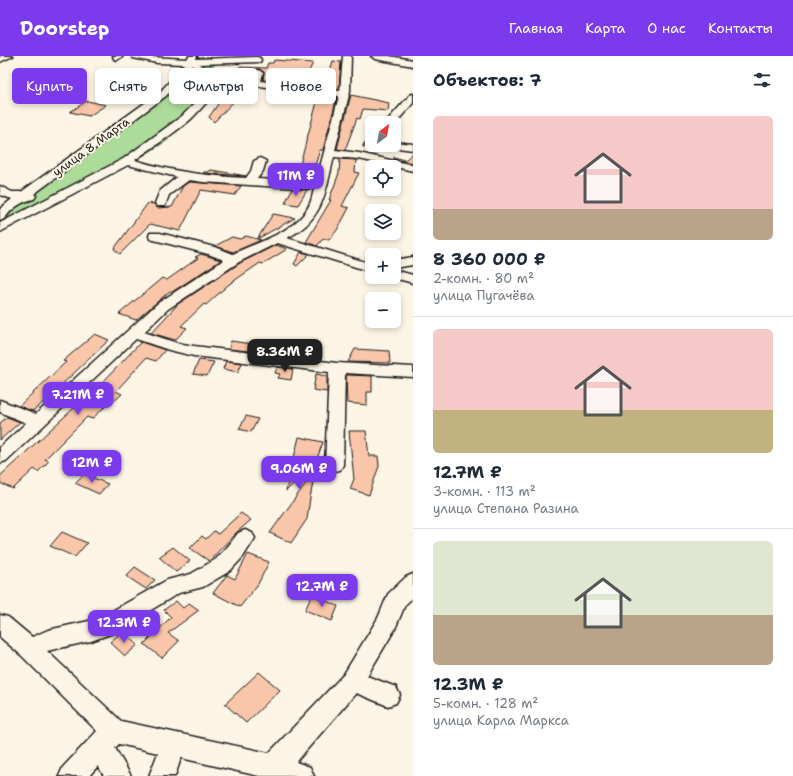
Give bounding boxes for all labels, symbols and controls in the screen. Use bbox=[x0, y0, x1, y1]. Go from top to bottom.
text: Doorstep bbox=[20, 16, 109, 41]
text: Главная bbox=[509, 19, 563, 37]
text: Карта bbox=[585, 19, 625, 37]
text: О нас bbox=[647, 19, 686, 37]
text: Контакты bbox=[708, 19, 773, 37]
chip: Купить bbox=[12, 68, 87, 104]
chip: Снять bbox=[95, 68, 161, 104]
chip: Фильтры bbox=[169, 68, 258, 104]
chip: Новое bbox=[266, 68, 336, 104]
text: Объектов: 7 bbox=[433, 69, 542, 91]
icon: filters bbox=[751, 69, 773, 91]
street label: улица 8 Марта bbox=[49, 113, 133, 180]
north arrow bbox=[365, 116, 401, 152]
map controls bbox=[365, 116, 401, 328]
icon: home bbox=[567, 142, 639, 214]
button: locate bbox=[365, 160, 401, 196]
pin: 11M ₽ bbox=[268, 163, 324, 197]
text: 11M ₽ bbox=[277, 167, 315, 184]
button: layers bbox=[365, 204, 401, 240]
button: + bbox=[365, 248, 401, 284]
text: 8 360 000 ₽ bbox=[433, 248, 546, 270]
text: 2-комн. · 80 m² bbox=[433, 270, 534, 287]
text: улица Пугачёва bbox=[433, 287, 535, 304]
button: − bbox=[365, 292, 401, 328]
pin: 8.36M ₽ bbox=[248, 339, 322, 373]
text: 8.36M ₽ bbox=[256, 343, 314, 360]
icon: home bbox=[567, 355, 639, 427]
pin: 7.21M ₽ bbox=[41, 382, 115, 416]
text: 7.21M ₽ bbox=[52, 386, 104, 403]
pin: 12M ₽ bbox=[64, 450, 120, 484]
text: 12M ₽ bbox=[71, 454, 113, 471]
pin: 9.06M ₽ bbox=[262, 456, 336, 490]
text: 9.06M ₽ bbox=[270, 460, 328, 477]
text: 12.7M ₽ bbox=[433, 461, 502, 483]
text: 3-комн. · 113 m² bbox=[433, 483, 536, 500]
text: улица Степана Разина bbox=[433, 500, 579, 517]
icon: home bbox=[567, 567, 639, 639]
pin: 12.7M ₽ bbox=[285, 574, 359, 608]
text: 12.7M ₽ bbox=[296, 578, 348, 595]
pin: 12.3M ₽ bbox=[87, 610, 161, 644]
text: 12.3M ₽ bbox=[97, 614, 151, 631]
text: 12.3M ₽ bbox=[433, 673, 504, 695]
text: 5-комн. · 128 m² bbox=[433, 695, 538, 712]
text: улица Карла Маркса bbox=[433, 712, 569, 729]

